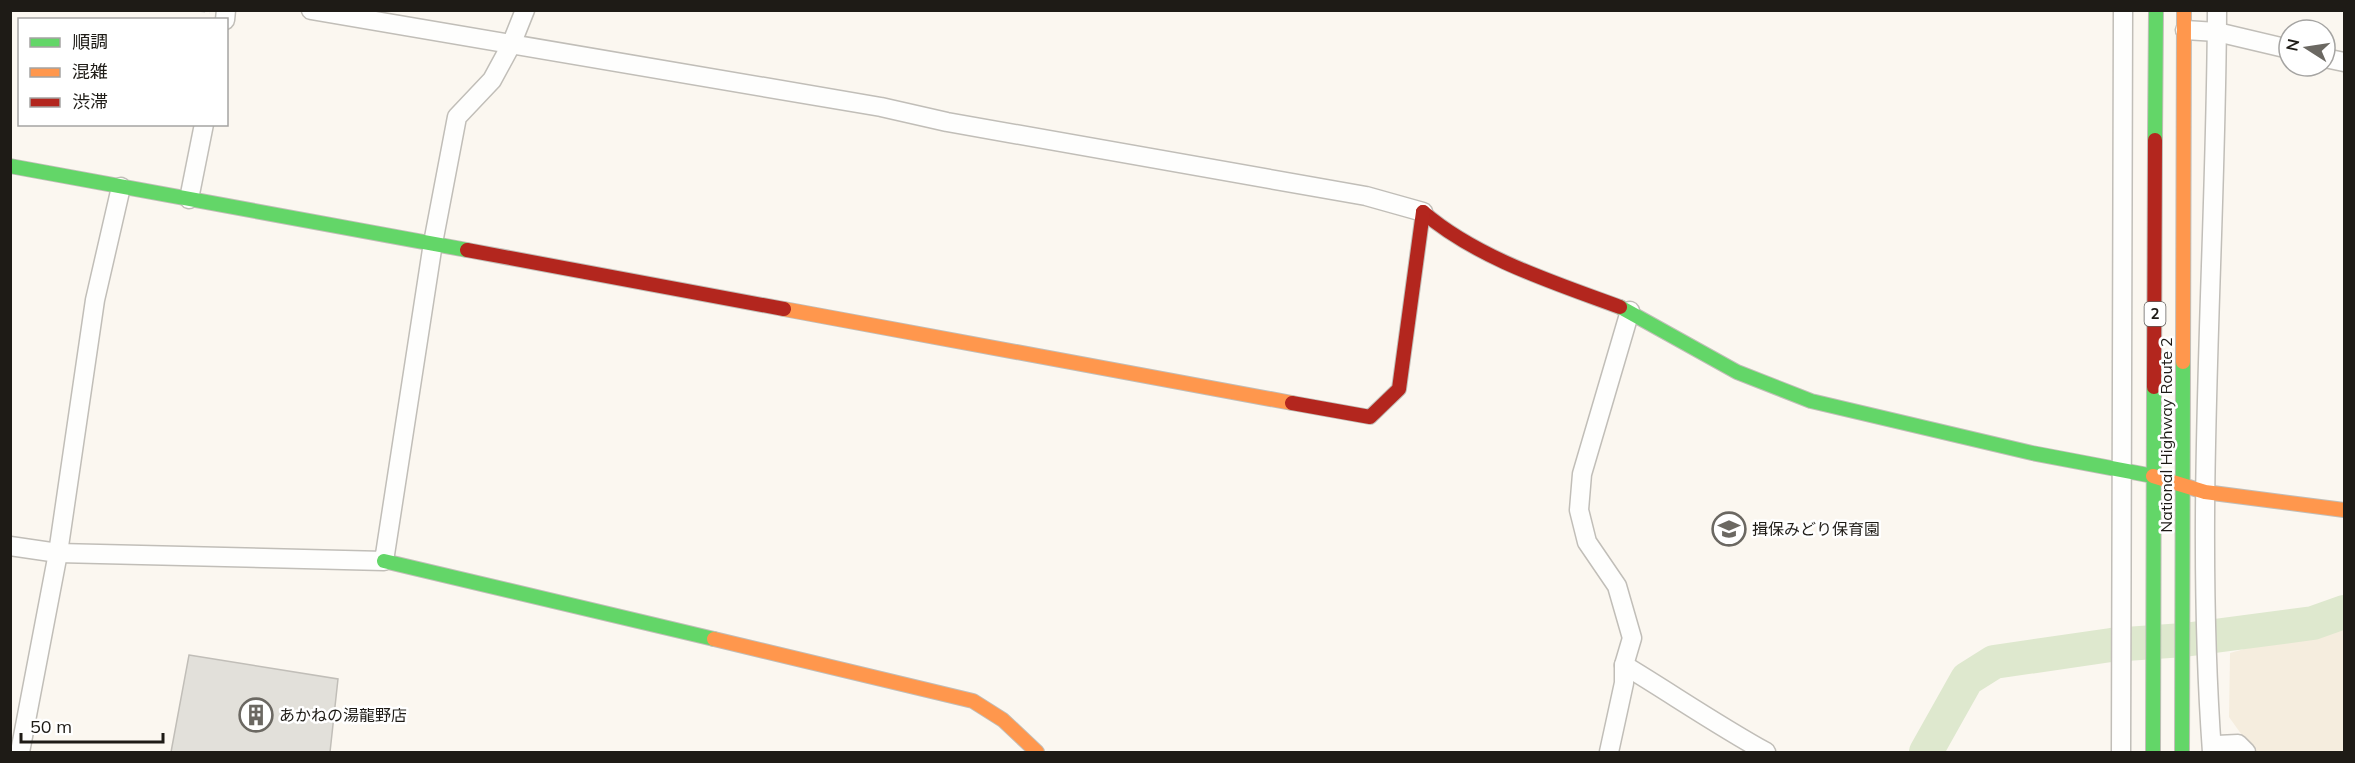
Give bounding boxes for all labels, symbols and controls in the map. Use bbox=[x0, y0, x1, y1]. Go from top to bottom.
legend bbox=[18, 18, 228, 126]
north arrow bbox=[2277, 18, 2337, 78]
text: 順調 bbox=[72, 30, 108, 53]
text: N bbox=[2281, 37, 2303, 53]
text: 混雑 bbox=[72, 60, 108, 83]
text: 渋滞 bbox=[72, 90, 108, 113]
road number: 2 bbox=[2144, 302, 2166, 326]
street label: National Highway Route 2 bbox=[2156, 337, 2176, 533]
school or university icon: 揖保みどり保育園 bbox=[1711, 511, 1747, 547]
place label: 揖保みどり保育園 bbox=[1752, 519, 1880, 539]
building icon: あかねの湯龍野店 bbox=[238, 697, 274, 733]
place label: あかねの湯龍野店 bbox=[279, 705, 407, 725]
scale bar bbox=[21, 706, 164, 744]
text: 50 m bbox=[30, 715, 72, 738]

